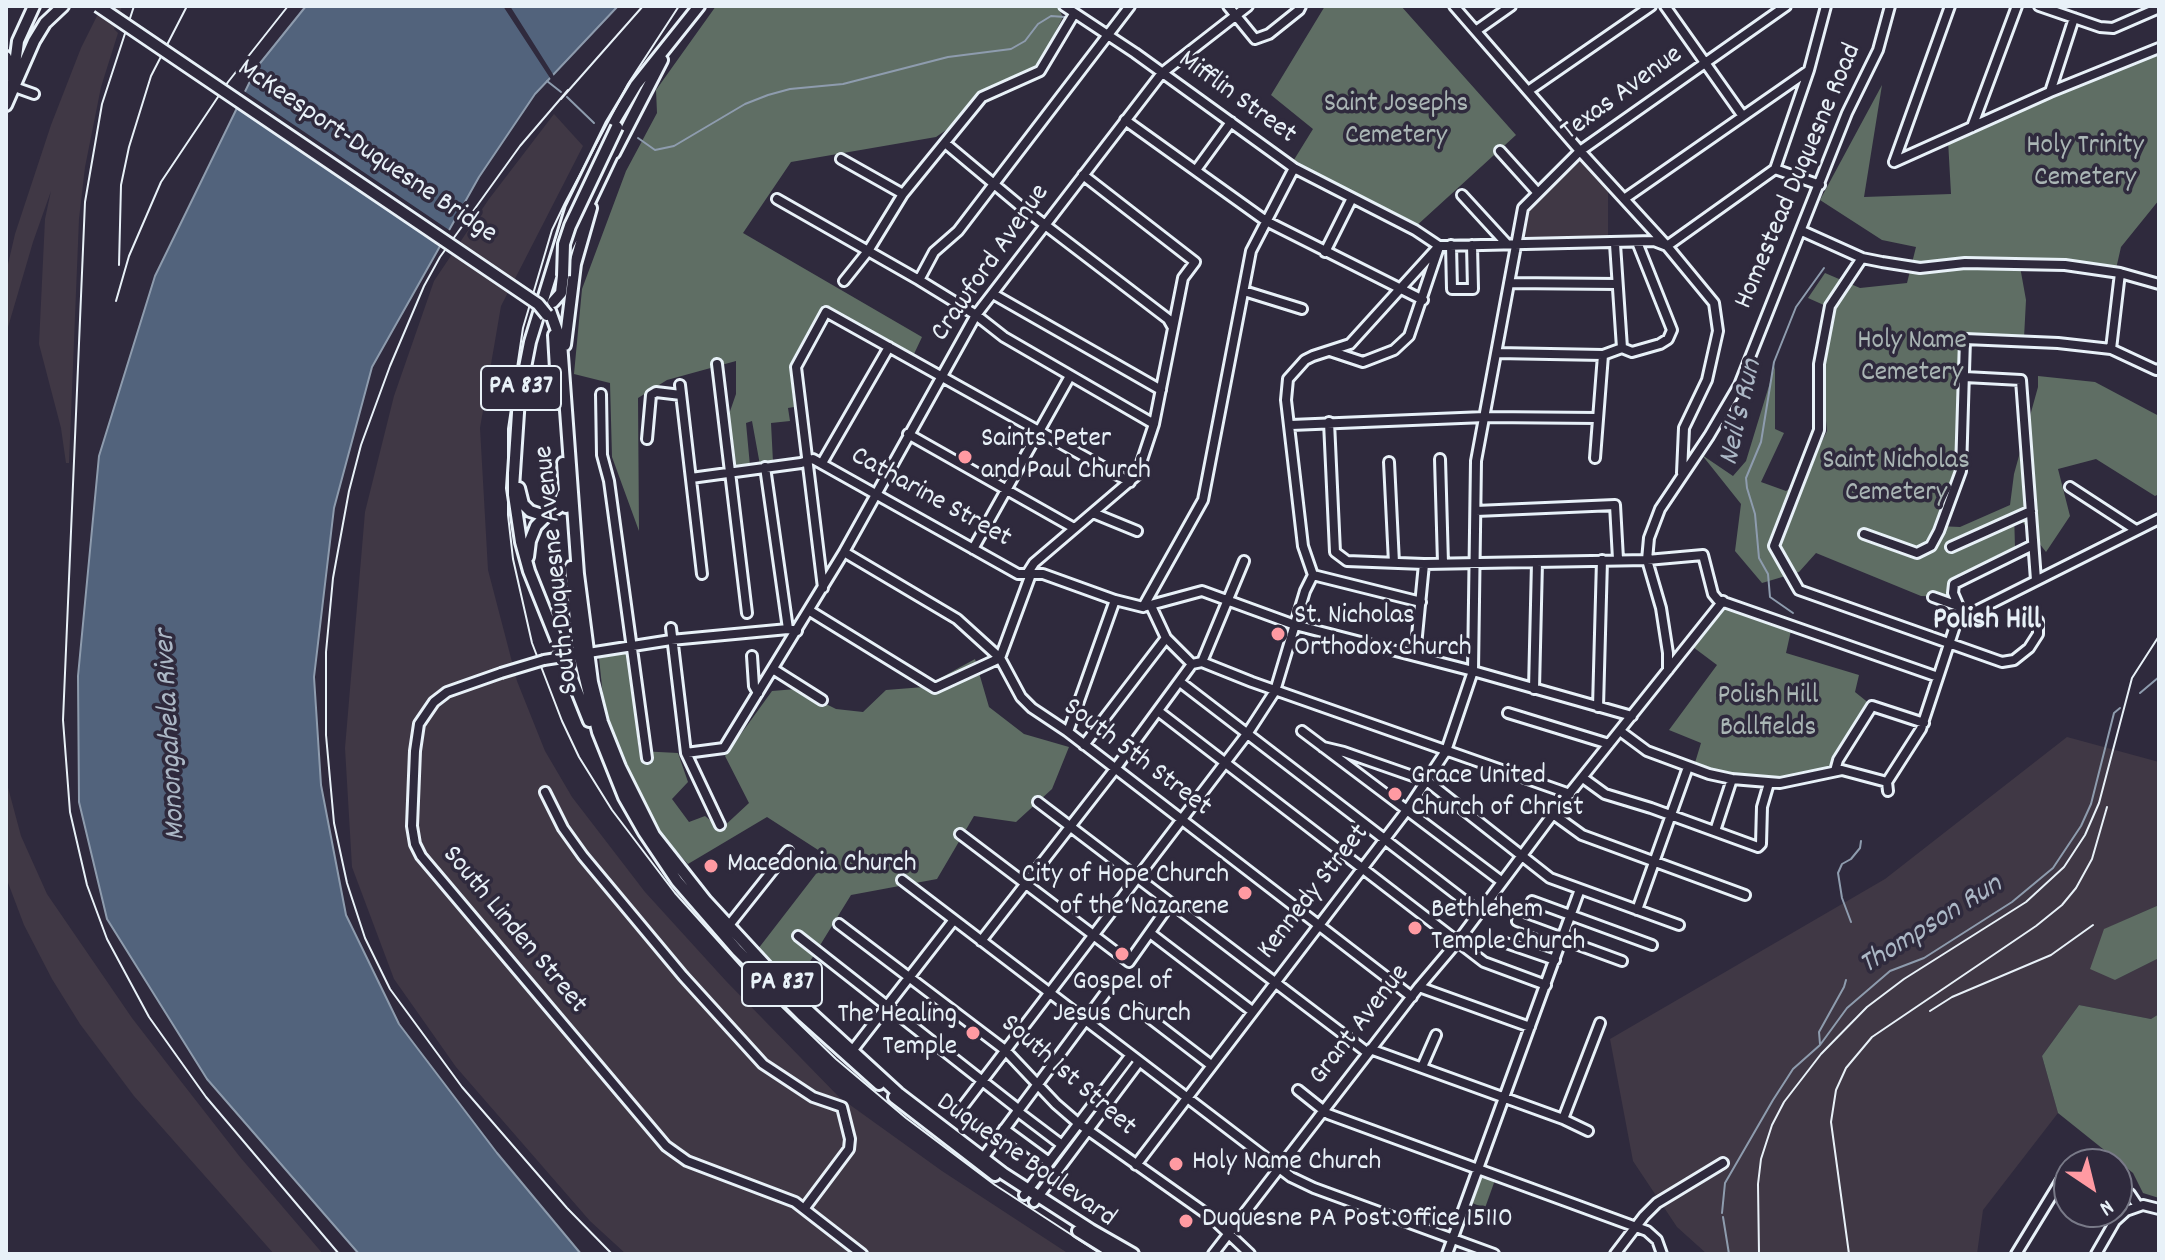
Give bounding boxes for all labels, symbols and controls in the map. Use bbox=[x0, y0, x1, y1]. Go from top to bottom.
street label: Homestead Duquesne Road bbox=[1729, 39, 1871, 315]
street label: Texas Avenue bbox=[1556, 40, 1690, 150]
street label: Mifflin Street bbox=[1170, 45, 1302, 153]
street label: McKeesport-Duquesne Bridge bbox=[230, 54, 502, 252]
park label: Saint Josephs Cemetery bbox=[1324, 89, 1468, 155]
park label: Holy Trinity Cemetery bbox=[2026, 131, 2144, 197]
street label: Crawford Avenue bbox=[925, 179, 1059, 349]
park label: Holy Name Cemetery bbox=[1857, 326, 1967, 392]
water label: Neil's Run bbox=[1713, 357, 1773, 469]
road number: PA 837 bbox=[481, 366, 561, 410]
place label: Saints Peter and Paul Church bbox=[981, 424, 1151, 490]
street label: Catharine Street bbox=[844, 441, 1016, 557]
street label: South Duquesne Avenue bbox=[529, 444, 589, 696]
park label: Saint Nicholas Cemetery bbox=[1822, 446, 1970, 512]
marker: Saints Peter and Paul Church bbox=[956, 448, 974, 466]
place label: St. Nicholas Orthodox Church bbox=[1294, 601, 1472, 667]
district label: Polish Hill bbox=[1933, 605, 2041, 641]
marker: St. Nicholas Orthodox Church bbox=[1269, 625, 1287, 643]
water label: Monongahela River bbox=[149, 629, 197, 841]
park label: Polish Hill Ballfields bbox=[1718, 681, 1818, 747]
street label: South 5th Street bbox=[1055, 692, 1217, 826]
place label: Grace United Church of Christ bbox=[1411, 761, 1584, 827]
marker: Grace United Church of Christ bbox=[1386, 785, 1404, 803]
street label: Kennedy Street bbox=[1252, 819, 1378, 967]
street label: South Linden Street bbox=[433, 840, 593, 1022]
place label: Macedonia Church bbox=[727, 849, 917, 883]
marker: Macedonia Church bbox=[702, 857, 720, 875]
place label: City of Hope Church of the Nazarene bbox=[1022, 860, 1229, 926]
water label: Thompson Run bbox=[1854, 869, 2010, 985]
marker: City of Hope Church of the Nazarene bbox=[1236, 884, 1254, 902]
place label: Bethlehem Temple Church bbox=[1431, 895, 1585, 961]
marker: Bethlehem Temple Church bbox=[1406, 919, 1424, 937]
marker: Gospel of Jesus Church bbox=[1113, 945, 1131, 963]
street label: Grant Avenue bbox=[1303, 959, 1419, 1093]
road number: PA 837 bbox=[742, 962, 822, 1006]
place label: Gospel of Jesus Church bbox=[1053, 967, 1191, 1033]
place label: The Healing Temple bbox=[837, 1000, 957, 1066]
street label: South 1st Street bbox=[992, 1009, 1142, 1145]
marker: The Healing Temple bbox=[964, 1024, 982, 1042]
street label: Duquesne Boulevard bbox=[929, 1087, 1121, 1237]
place label: Holy Name Church bbox=[1192, 1147, 1381, 1181]
north arrow bbox=[2053, 1148, 2133, 1228]
marker: Holy Name Church bbox=[1167, 1155, 1185, 1173]
text: N bbox=[2093, 1191, 2119, 1222]
place label: Duquesne PA Post Office 15110 bbox=[1202, 1204, 1513, 1238]
marker: Duquesne PA Post Office 15110 bbox=[1177, 1212, 1195, 1230]

